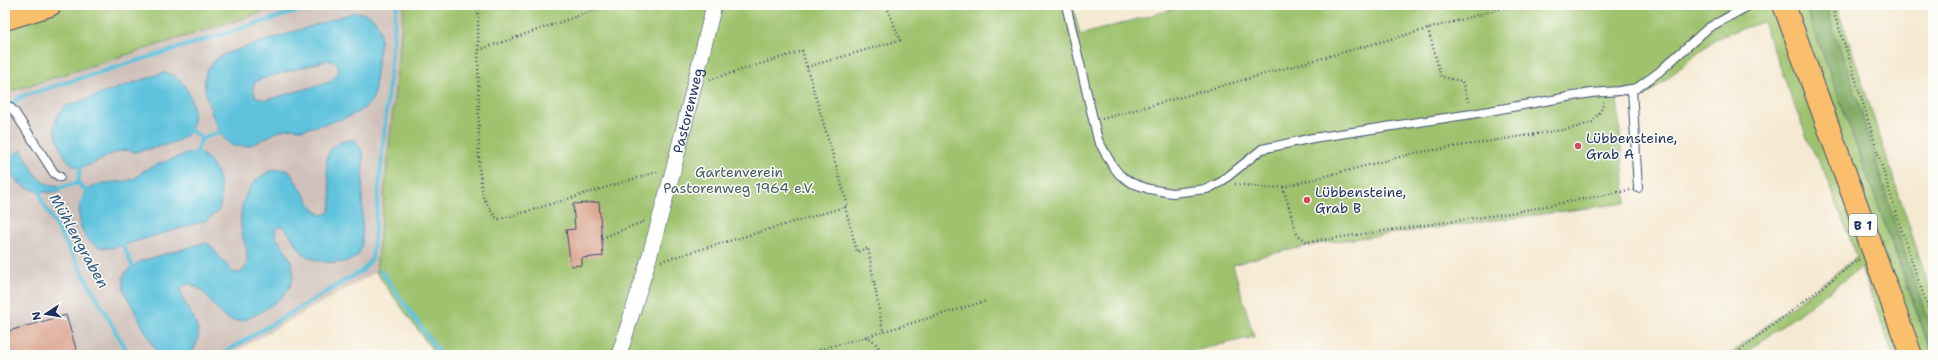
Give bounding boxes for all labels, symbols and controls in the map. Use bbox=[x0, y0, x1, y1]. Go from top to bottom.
street label: Pastorenweg bbox=[669, 66, 707, 155]
place label: Lübbensteine, Grab A bbox=[1586, 129, 1677, 163]
marker: Lübbensteine, Grab A bbox=[1573, 141, 1583, 151]
park label: Gartenverein Pastorenweg 1964 e.V. bbox=[663, 163, 815, 197]
place label: Lübbensteine, Grab B bbox=[1315, 183, 1406, 217]
water label: Mühlengraben bbox=[45, 190, 113, 292]
marker: Lübbensteine, Grab B bbox=[1302, 195, 1312, 205]
road number: B 1 bbox=[1849, 214, 1877, 236]
north arrow bbox=[26, 294, 66, 334]
text: N bbox=[28, 310, 45, 322]

